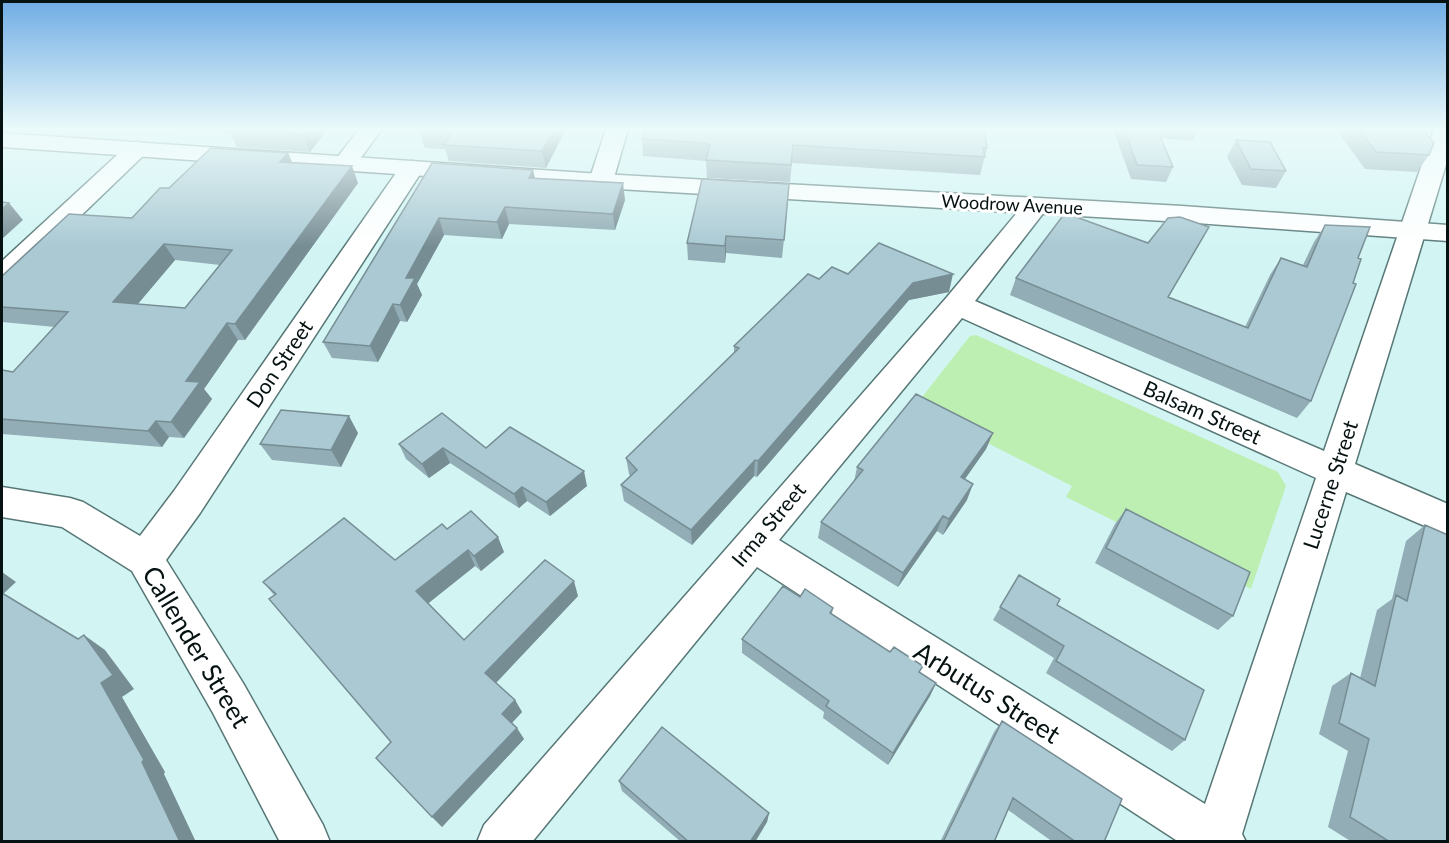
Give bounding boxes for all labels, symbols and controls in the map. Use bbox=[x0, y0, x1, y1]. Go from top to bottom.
street label: Woodrow Avenue bbox=[941, 189, 1083, 219]
street label: Don Street bbox=[240, 314, 317, 412]
street label: Balsam Street bbox=[1140, 375, 1266, 449]
street label: Lucerne Street bbox=[1297, 417, 1362, 552]
street label: Irma Street bbox=[726, 477, 810, 571]
street label: Callender Street bbox=[136, 560, 258, 734]
street label: Arbutus Street bbox=[909, 635, 1067, 750]

